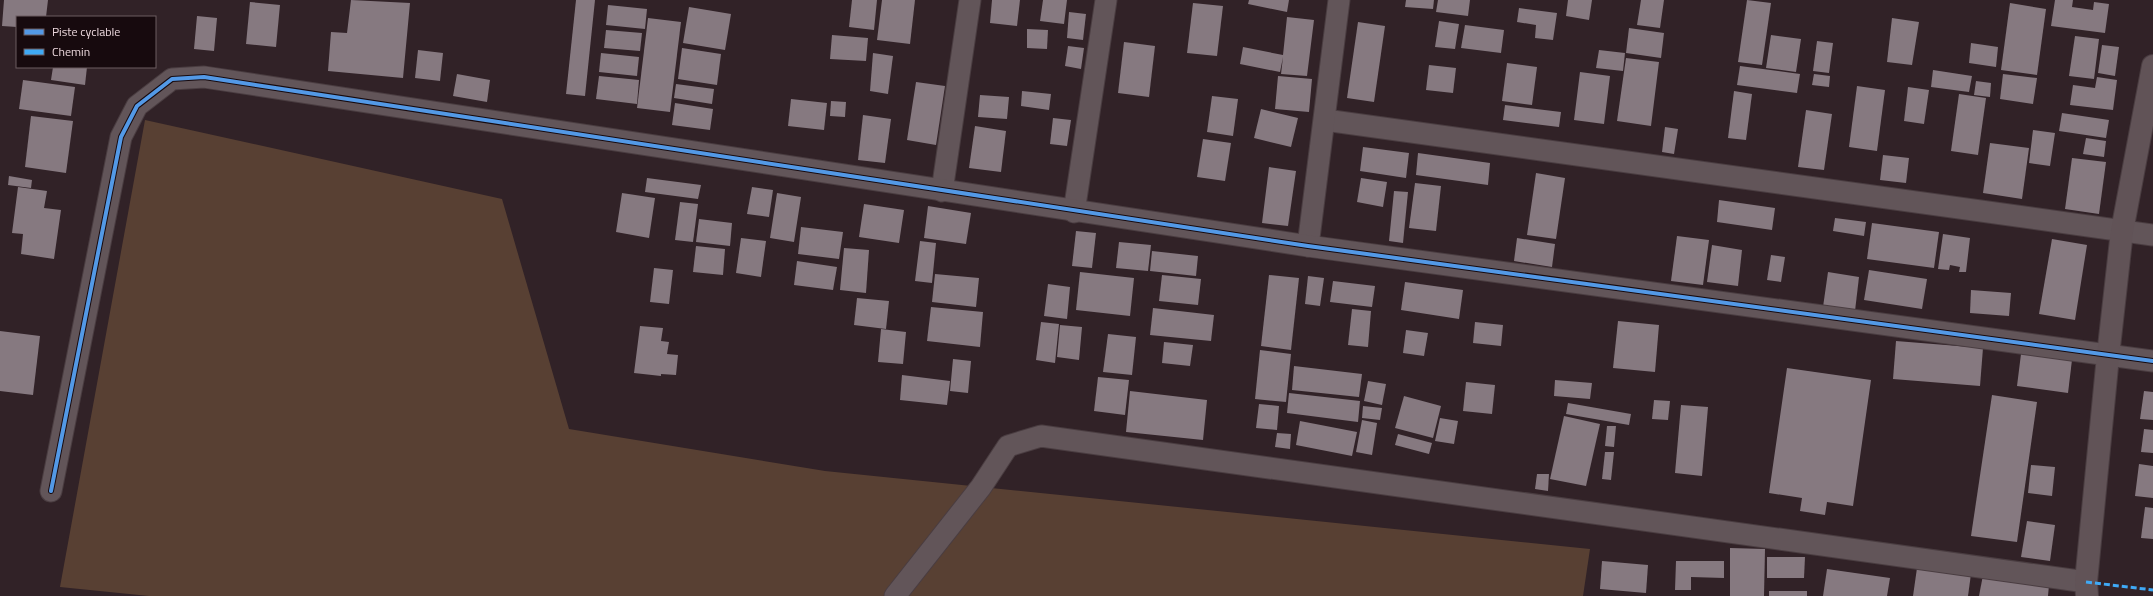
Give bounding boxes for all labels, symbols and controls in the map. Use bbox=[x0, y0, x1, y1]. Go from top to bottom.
legend bbox=[16, 16, 156, 68]
text: Piste cyclable bbox=[52, 22, 120, 41]
text: Chemin bbox=[52, 42, 90, 61]

